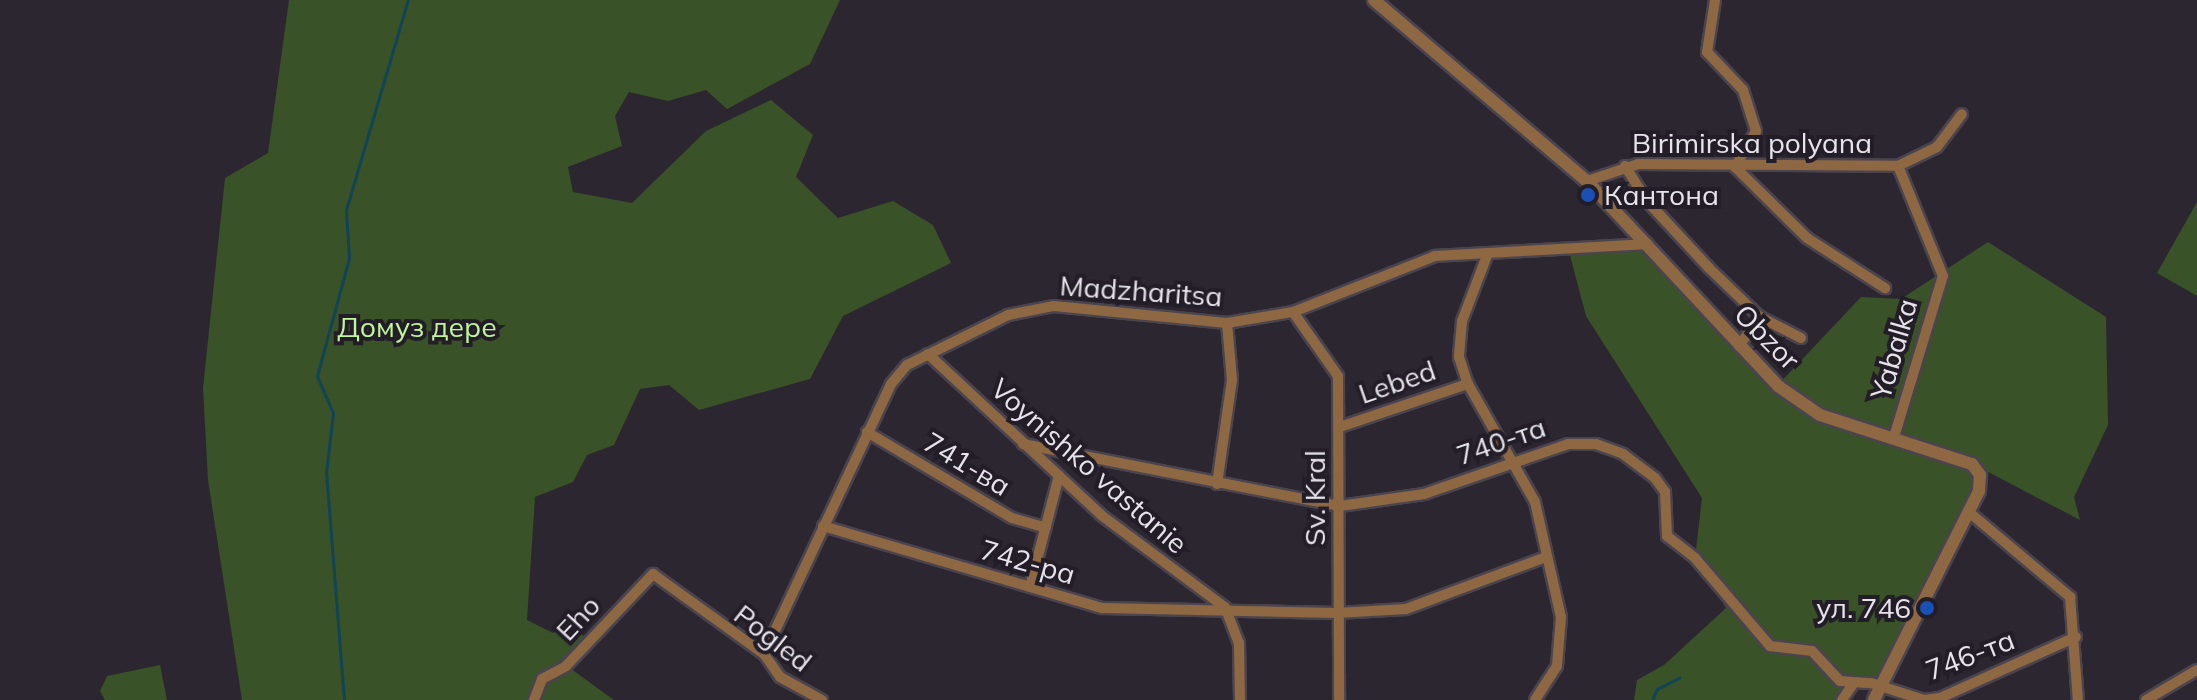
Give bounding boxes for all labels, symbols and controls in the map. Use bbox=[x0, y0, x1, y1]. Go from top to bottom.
street label: Birimirska polyana bbox=[1632, 126, 1872, 160]
place label: Кантона bbox=[1604, 178, 1719, 212]
marker: Кантона bbox=[1579, 186, 1597, 204]
street label: Madzharitsa bbox=[1059, 269, 1223, 313]
street label: Yabalka bbox=[1864, 295, 1924, 403]
street label: Obzor bbox=[1727, 297, 1807, 377]
park label: Домуз дере bbox=[337, 310, 497, 344]
street label: Lebed bbox=[1354, 353, 1440, 411]
street label: Voynishko vastanie bbox=[984, 372, 1194, 560]
street label: 740-та bbox=[1452, 410, 1550, 472]
street label: 741-ва bbox=[918, 425, 1016, 503]
street label: Sv. Kral bbox=[1298, 450, 1332, 546]
street label: 742-ра bbox=[977, 533, 1079, 591]
street label: Eho bbox=[549, 589, 607, 647]
place label: ул. 746 bbox=[1816, 591, 1911, 625]
street label: Pogled bbox=[728, 597, 818, 679]
marker: ул. 746 bbox=[1918, 599, 1936, 617]
street label: 746-та bbox=[1921, 623, 2019, 687]

